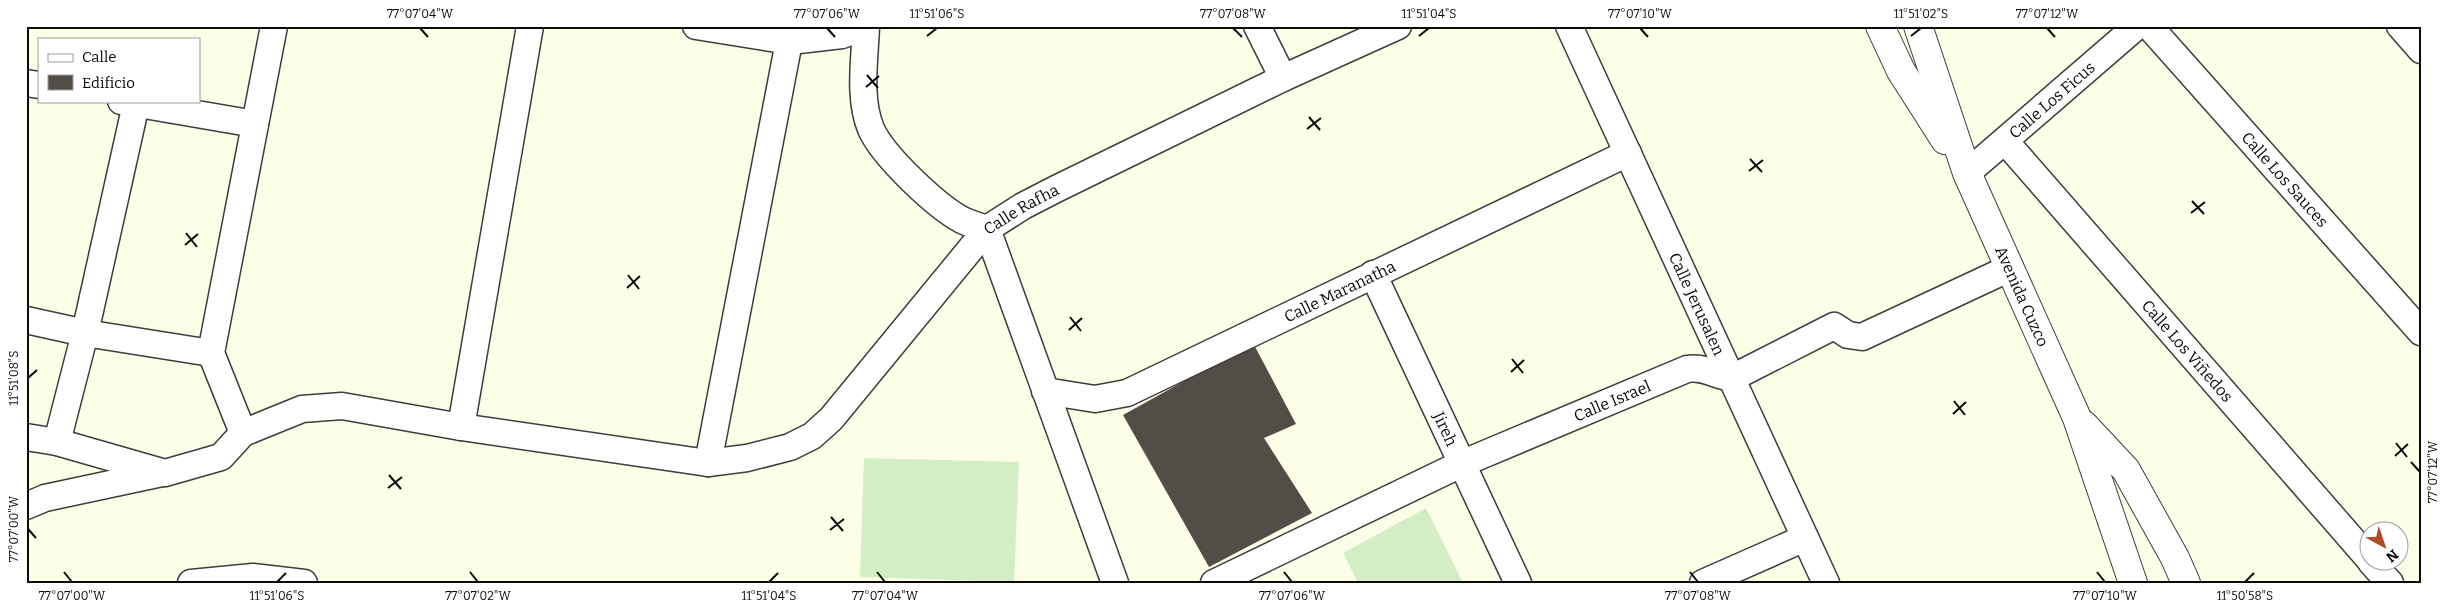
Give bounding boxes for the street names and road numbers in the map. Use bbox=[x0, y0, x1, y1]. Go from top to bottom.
street label: Calle Los Ficus bbox=[2005, 58, 2099, 143]
street label: Calle Los Sauces bbox=[2238, 128, 2332, 231]
street label: Calle Rafha bbox=[980, 180, 1062, 239]
street label: Avenida Cuzco bbox=[1991, 243, 2053, 350]
street label: Calle Jerusalen bbox=[1665, 250, 1729, 358]
street label: Calle Maranatha bbox=[1281, 257, 1399, 326]
street label: Calle Los Viñedos bbox=[2138, 296, 2237, 406]
street label: Calle Israel bbox=[1571, 376, 1654, 426]
street label: Jireh bbox=[1429, 408, 1461, 449]

